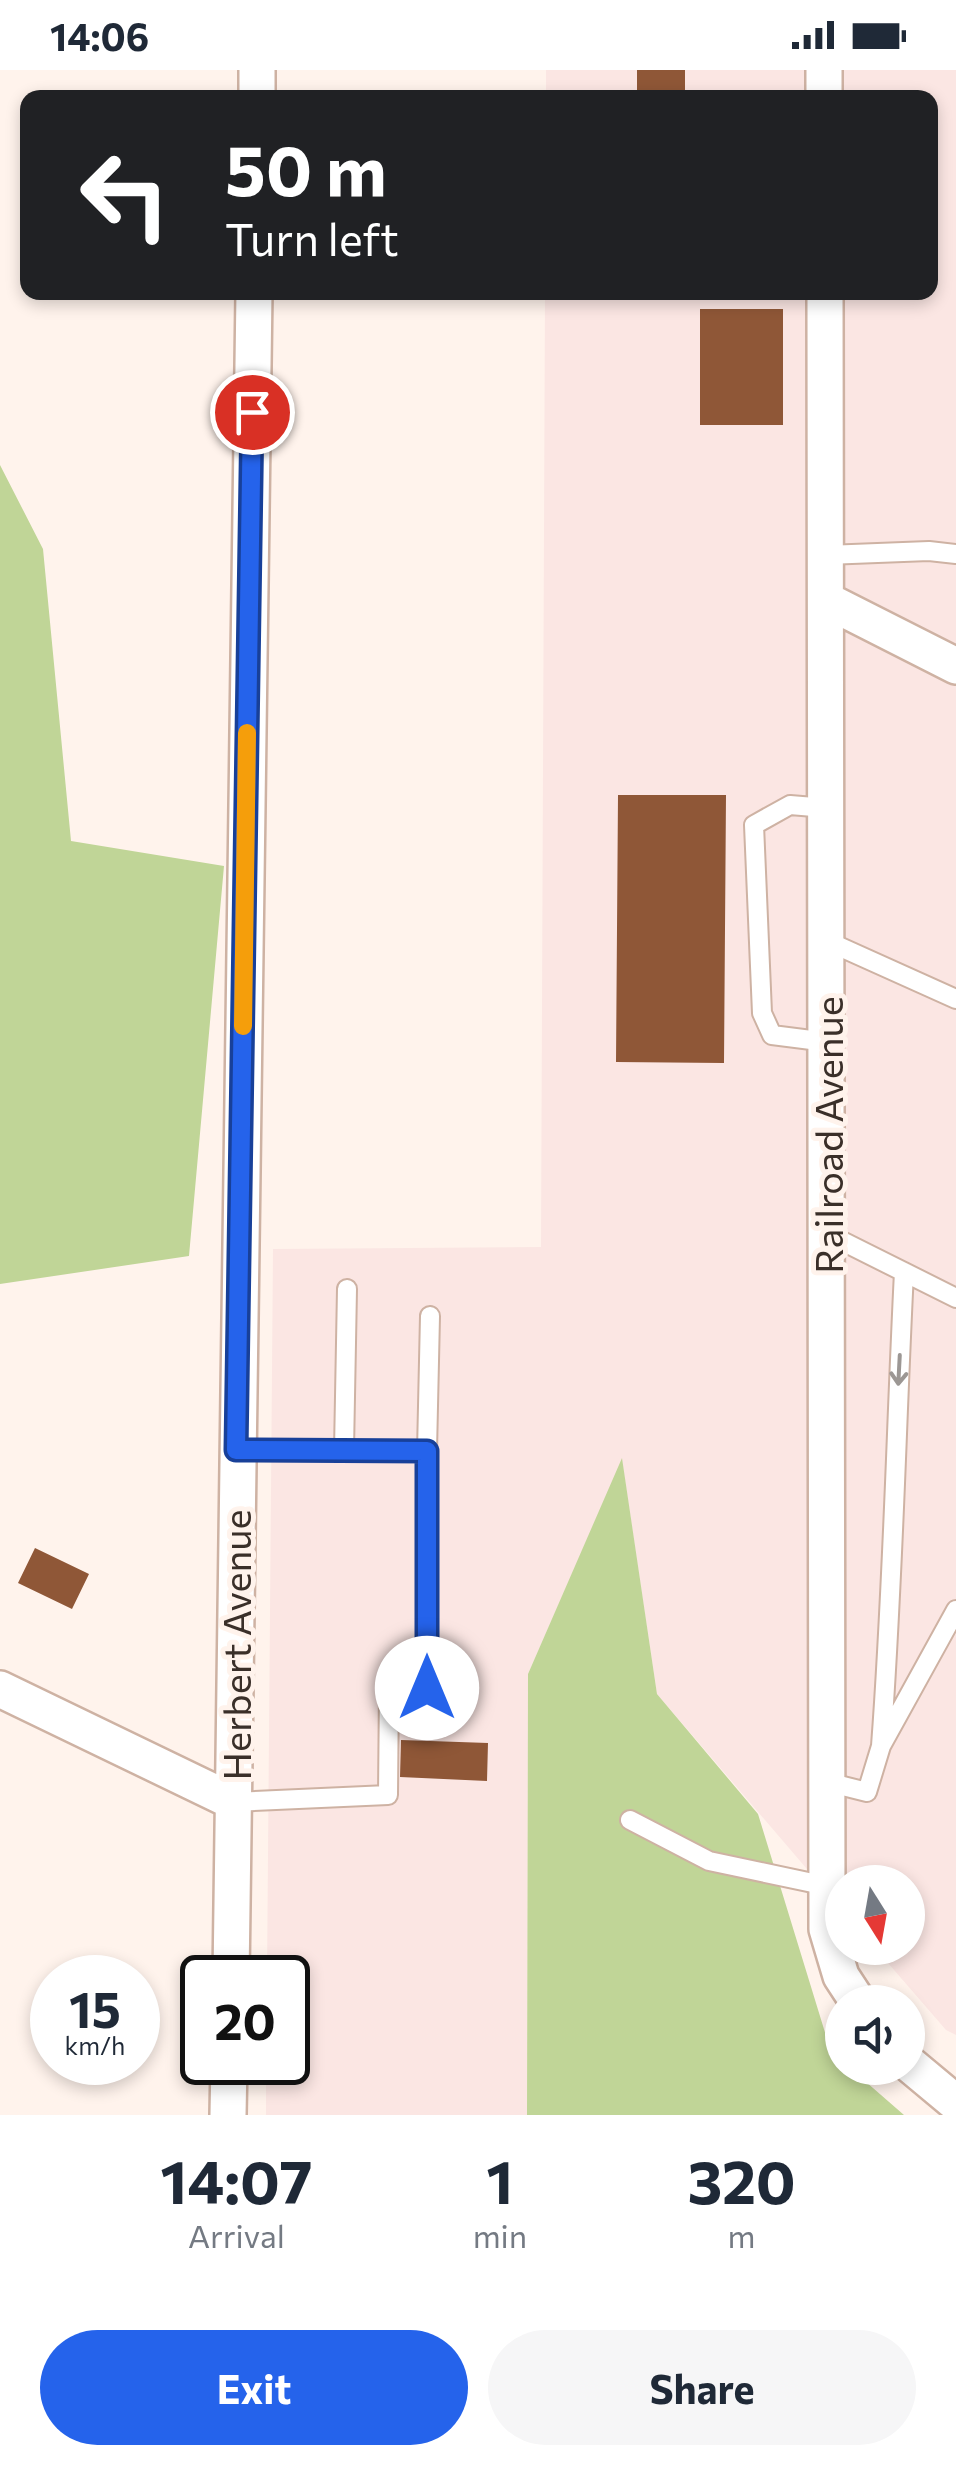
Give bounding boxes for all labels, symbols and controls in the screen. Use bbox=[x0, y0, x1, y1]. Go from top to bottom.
text: 14:06 bbox=[50, 12, 149, 59]
text: 50 m bbox=[225, 125, 387, 210]
icon: left bbox=[60, 130, 190, 260]
text: Turn left bbox=[225, 210, 399, 265]
pin bbox=[210, 370, 295, 455]
icon: arrive bbox=[225, 385, 280, 440]
street label: Railroad Avenue bbox=[804, 996, 851, 1274]
one-way arrow bbox=[889, 1353, 908, 1385]
street label: Herbert Avenue bbox=[212, 1510, 259, 1780]
position arrow bbox=[375, 1636, 479, 1740]
north arrow bbox=[825, 1865, 925, 1965]
map controls bbox=[825, 1865, 925, 2085]
speed limit sign: 20 bbox=[180, 1955, 310, 2085]
text: 15 bbox=[69, 1977, 121, 2038]
button: sound bbox=[825, 1985, 925, 2085]
text: km/h bbox=[65, 2030, 125, 2060]
text: 14:07 bbox=[160, 2143, 312, 2216]
text: 1 bbox=[486, 2143, 514, 2216]
text: 320 bbox=[687, 2143, 796, 2216]
text: Arrival bbox=[188, 2215, 285, 2255]
text: min bbox=[473, 2215, 527, 2255]
text: m bbox=[728, 2215, 756, 2255]
button: Exit bbox=[40, 2330, 468, 2445]
button: Share bbox=[488, 2330, 916, 2445]

